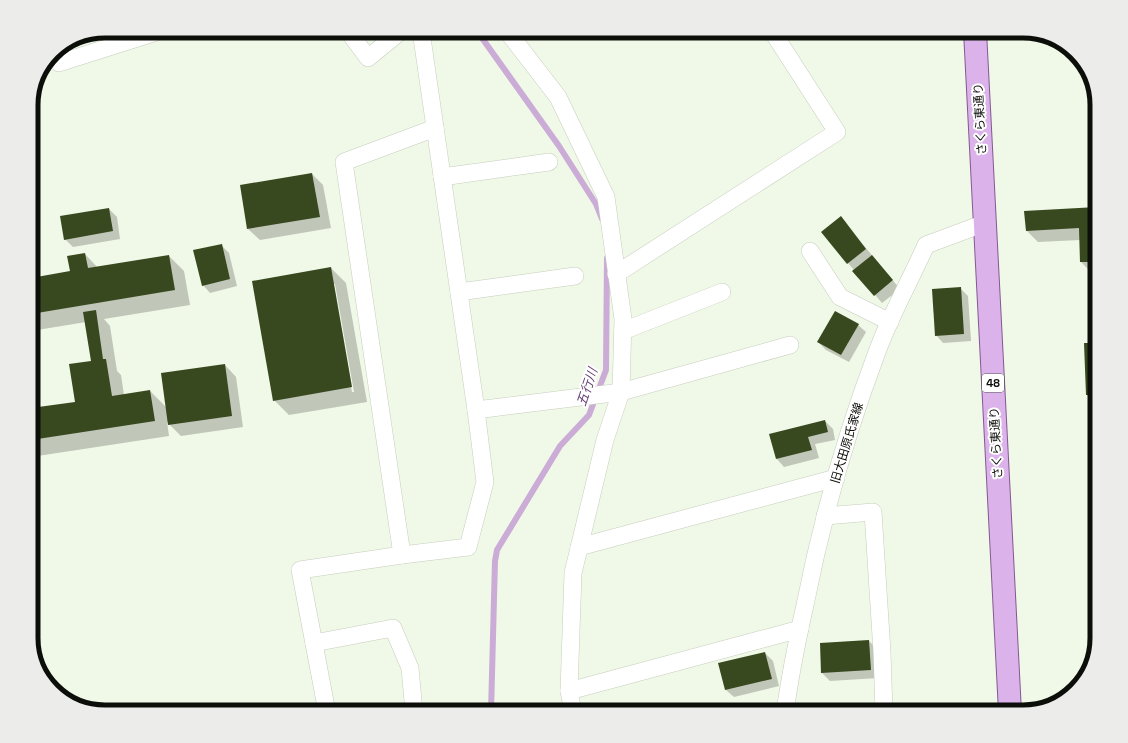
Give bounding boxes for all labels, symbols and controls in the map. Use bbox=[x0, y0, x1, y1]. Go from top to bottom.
street label: さくら東通り bbox=[970, 83, 990, 155]
water label: 五行川 bbox=[573, 364, 602, 408]
road number: 48 bbox=[982, 374, 1004, 392]
street label: 旧大田原氏家線 bbox=[827, 400, 867, 486]
street label: さくら東通り bbox=[986, 407, 1006, 479]

